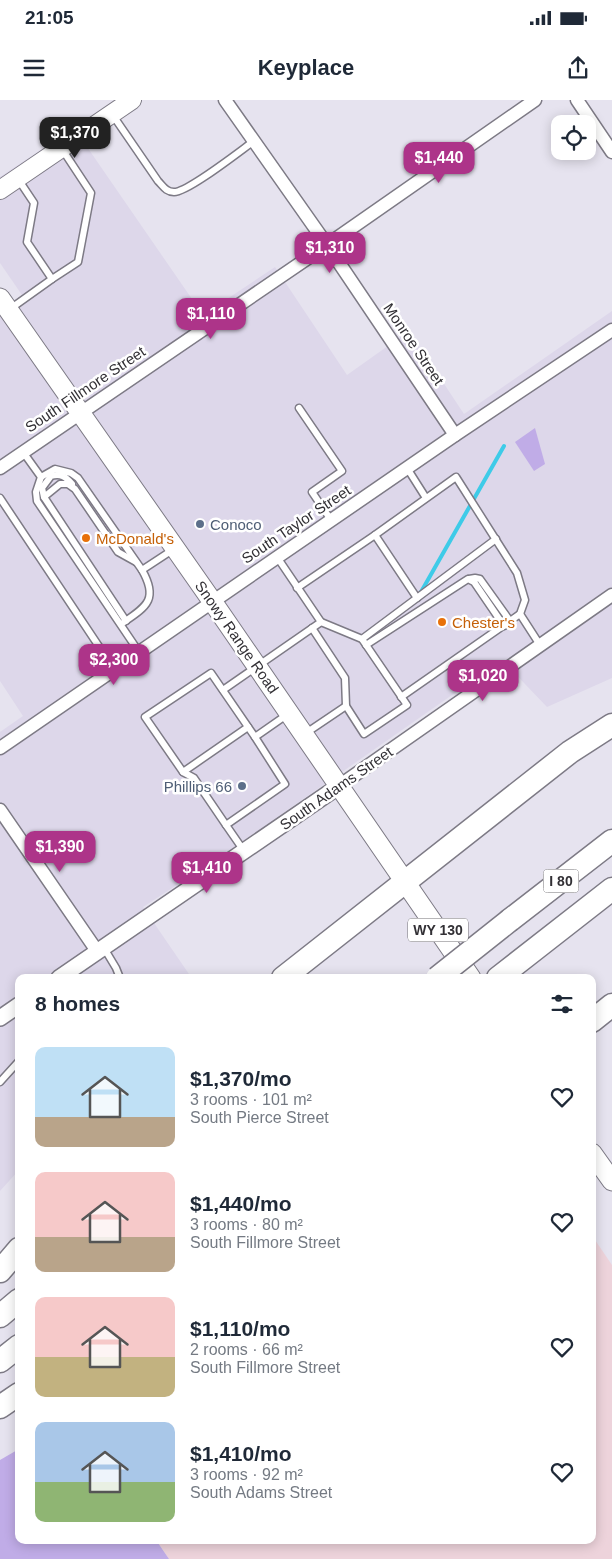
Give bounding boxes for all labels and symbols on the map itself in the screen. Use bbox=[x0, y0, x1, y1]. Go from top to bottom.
pin: $1,370 bbox=[34, 117, 116, 159]
pin: $1,440 bbox=[398, 142, 480, 184]
pin: $1,310 bbox=[289, 232, 371, 274]
pin: $1,110 bbox=[170, 298, 252, 340]
street label: Monroe Street bbox=[380, 300, 448, 389]
street label: South Fillmore Street bbox=[22, 342, 149, 435]
street label: South Taylor Street bbox=[238, 481, 354, 567]
place label: Conoco bbox=[210, 516, 262, 533]
marker: Conoco bbox=[194, 518, 206, 530]
place label: McDonald's bbox=[96, 530, 174, 547]
marker: McDonald's bbox=[80, 532, 92, 544]
street label: Snowy Range Road bbox=[192, 577, 282, 697]
place label: Chester's bbox=[452, 614, 515, 631]
marker: Chester's bbox=[436, 616, 448, 628]
pin: $2,300 bbox=[73, 644, 155, 686]
pin: $1,020 bbox=[442, 660, 524, 702]
street label: South Adams Street bbox=[276, 742, 396, 833]
place label: Phillips 66 bbox=[164, 778, 232, 795]
marker: Phillips 66 bbox=[236, 780, 248, 792]
pin: $1,390 bbox=[19, 830, 101, 873]
pin: $1,410 bbox=[166, 852, 248, 894]
road number: I 80 bbox=[544, 869, 578, 892]
road number: WY 130 bbox=[408, 918, 468, 942]

